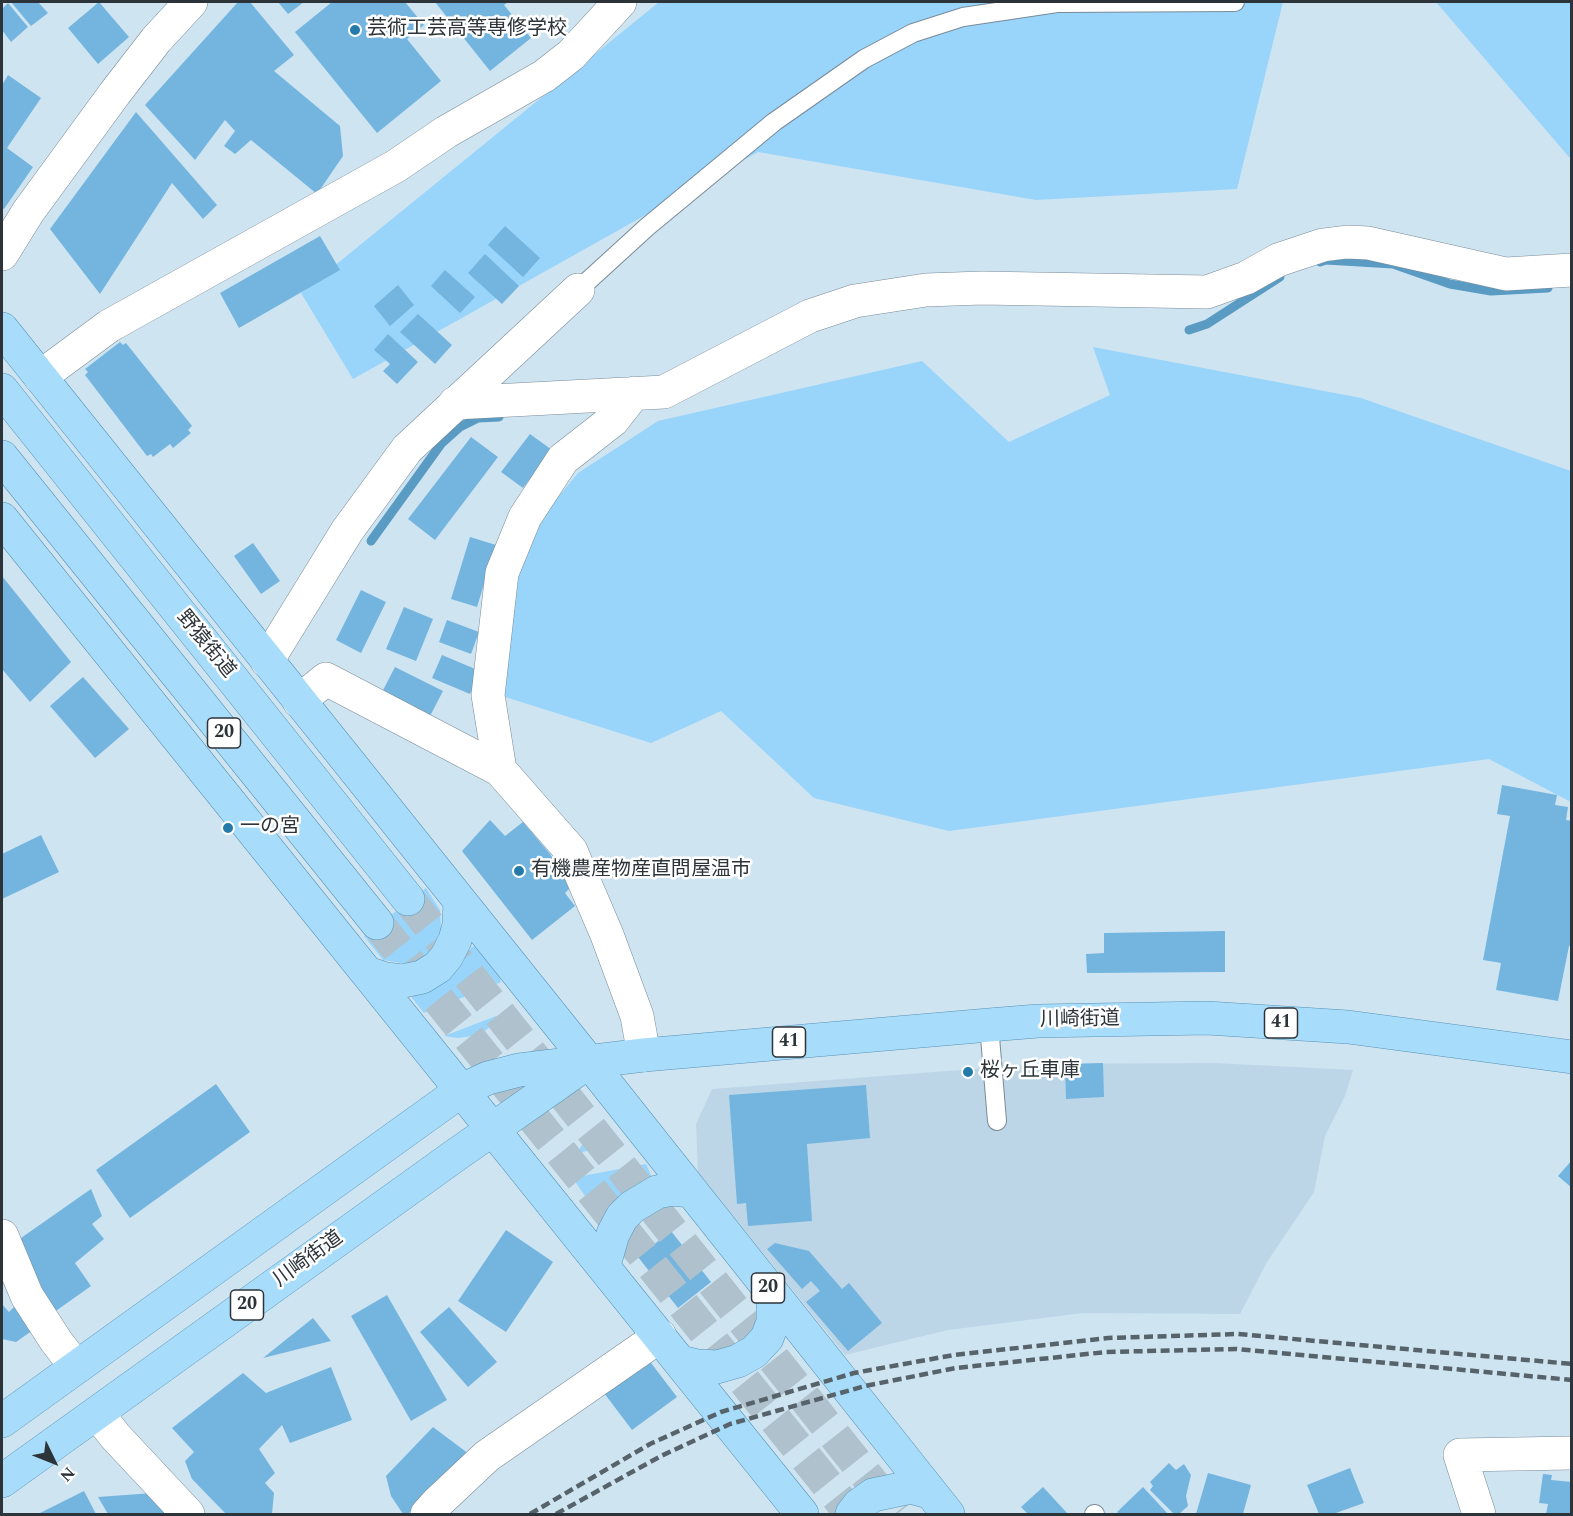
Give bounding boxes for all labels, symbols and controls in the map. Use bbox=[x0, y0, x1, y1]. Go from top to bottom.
place label: 芸術工芸高等専修学校 bbox=[367, 18, 567, 42]
marker: 芸術工芸高等専修学校 bbox=[348, 23, 362, 37]
street label: 野猿街道 bbox=[171, 606, 239, 684]
road number: 20 bbox=[208, 718, 240, 748]
place label: 一の宮 bbox=[240, 816, 300, 840]
marker: 一の宮 bbox=[221, 821, 235, 835]
place label: 有機農産物産直問屋温市 bbox=[531, 859, 751, 883]
marker: 有機農産物産直問屋温市 bbox=[512, 864, 526, 878]
street label: 川崎街道 bbox=[1040, 1008, 1120, 1034]
road number: 41 bbox=[1264, 1008, 1298, 1038]
road number: 41 bbox=[772, 1027, 806, 1057]
place label: 桜ヶ丘車庫 bbox=[980, 1060, 1080, 1084]
marker: 桜ヶ丘車庫 bbox=[961, 1065, 975, 1079]
street label: 川崎街道 bbox=[270, 1227, 348, 1293]
road number: 20 bbox=[752, 1273, 784, 1303]
road number: 20 bbox=[230, 1290, 264, 1320]
north arrow bbox=[24, 1432, 84, 1492]
text: N bbox=[54, 1461, 80, 1487]

